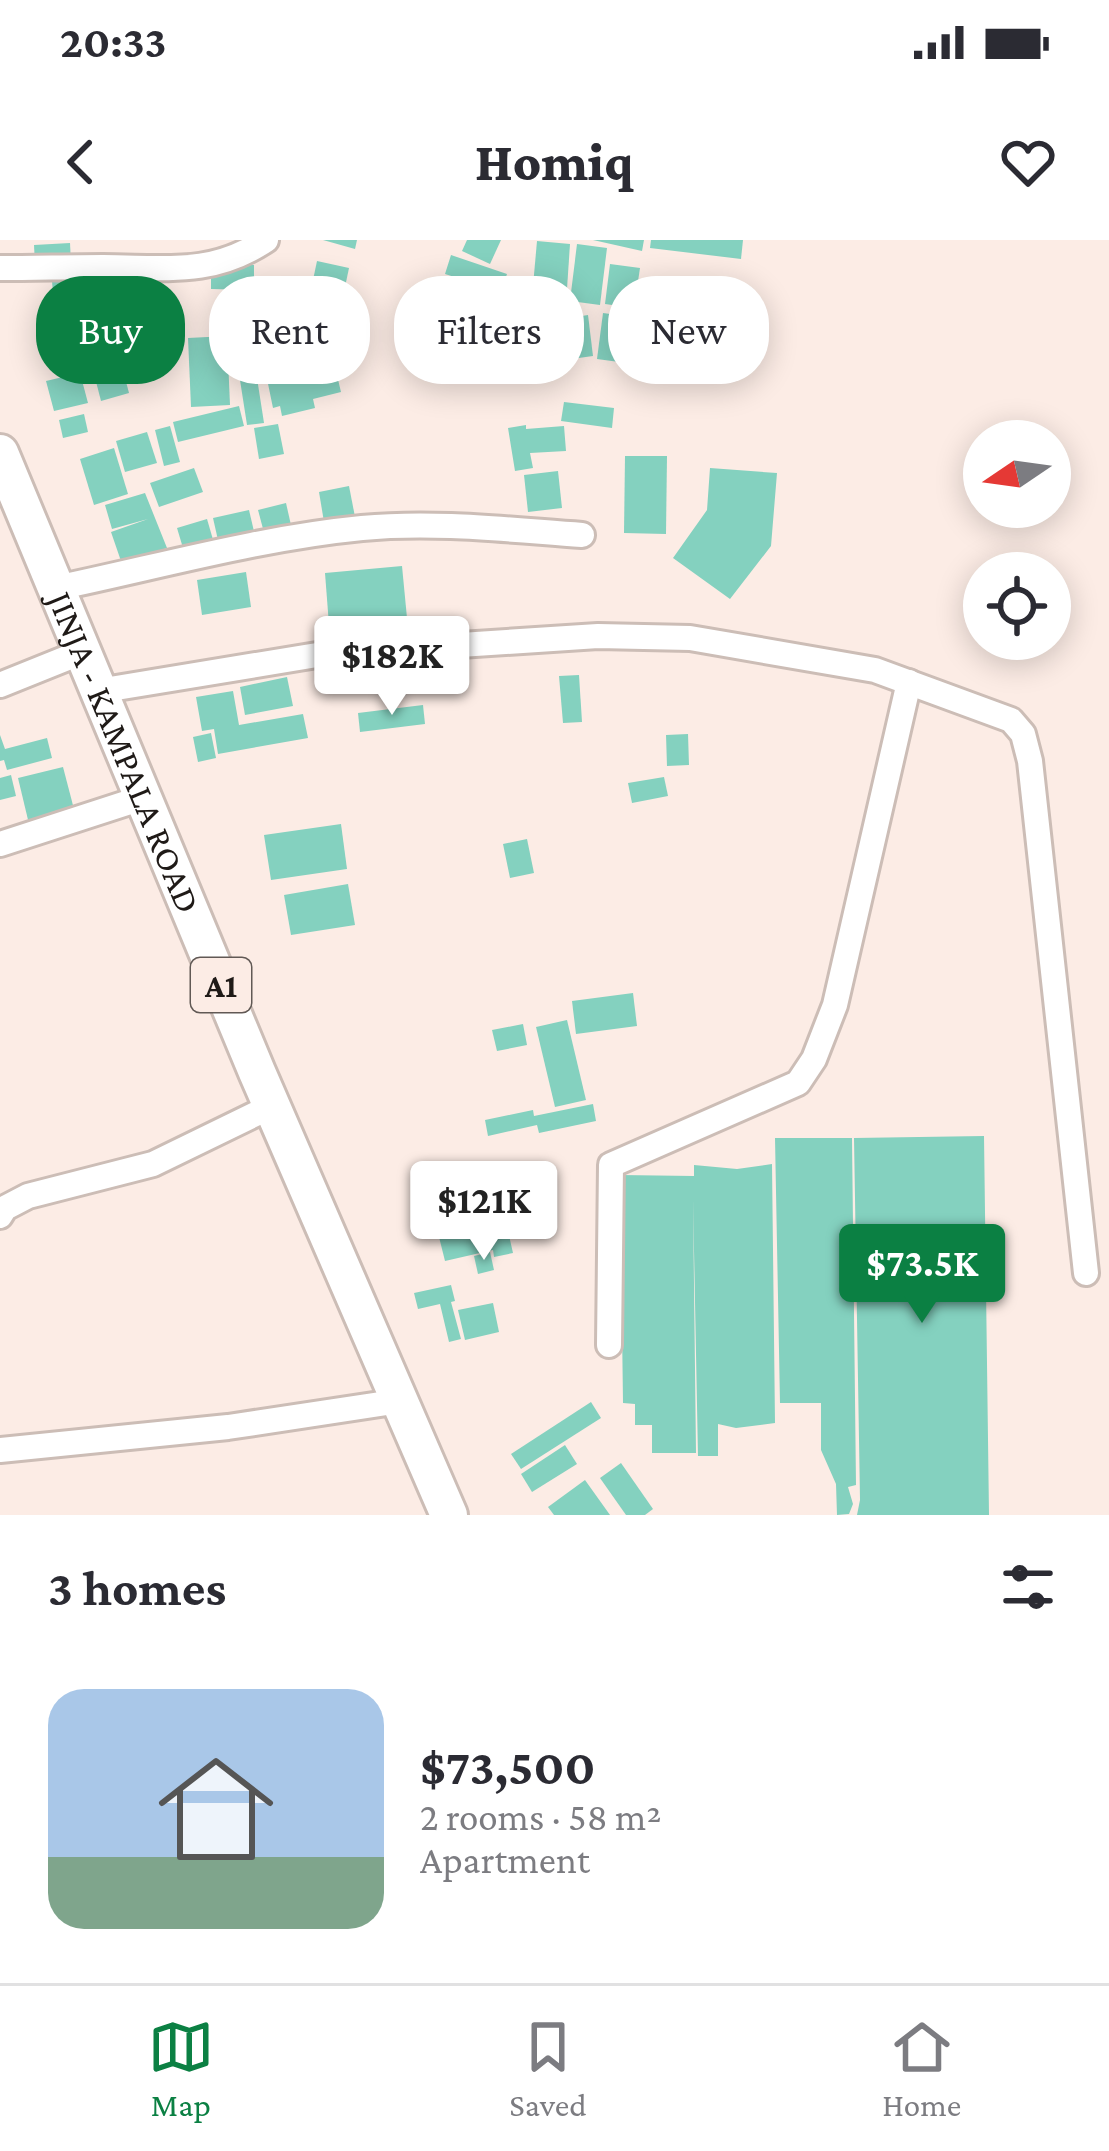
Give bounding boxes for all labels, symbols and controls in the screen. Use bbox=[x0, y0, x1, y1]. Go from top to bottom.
text: 20:33 bbox=[60, 17, 167, 67]
icon: back bbox=[48, 129, 114, 195]
icon: heart bbox=[995, 129, 1061, 195]
text: Homiq bbox=[475, 132, 634, 192]
chip: Buy bbox=[36, 276, 185, 384]
chip: Rent bbox=[209, 276, 370, 384]
chip: Filters bbox=[394, 276, 584, 384]
chip: New bbox=[608, 276, 769, 384]
north arrow bbox=[963, 420, 1071, 528]
map controls bbox=[963, 420, 1071, 660]
button: locate bbox=[963, 552, 1071, 660]
street label: JINJA - KAMPALA ROAD bbox=[39, 583, 209, 919]
pin: $182K bbox=[308, 616, 476, 718]
text: $182K bbox=[341, 633, 443, 676]
road number: A1 bbox=[191, 958, 251, 1012]
pin: $121K bbox=[400, 1161, 568, 1263]
text: $121K bbox=[437, 1178, 531, 1221]
pin: $73.5K bbox=[824, 1224, 1020, 1326]
text: $73.5K bbox=[866, 1241, 978, 1284]
icon: filters bbox=[995, 1554, 1061, 1620]
text: 3 homes bbox=[48, 1559, 226, 1616]
icon: home bbox=[144, 1737, 288, 1881]
text: $73,500 bbox=[420, 1738, 596, 1795]
text: 2 rooms · 58 m² bbox=[420, 1795, 662, 1838]
text: Apartment bbox=[420, 1838, 590, 1881]
tab: Map bbox=[148, 2014, 214, 2123]
tab: Saved bbox=[509, 2014, 587, 2123]
tab: Home bbox=[882, 2014, 961, 2123]

